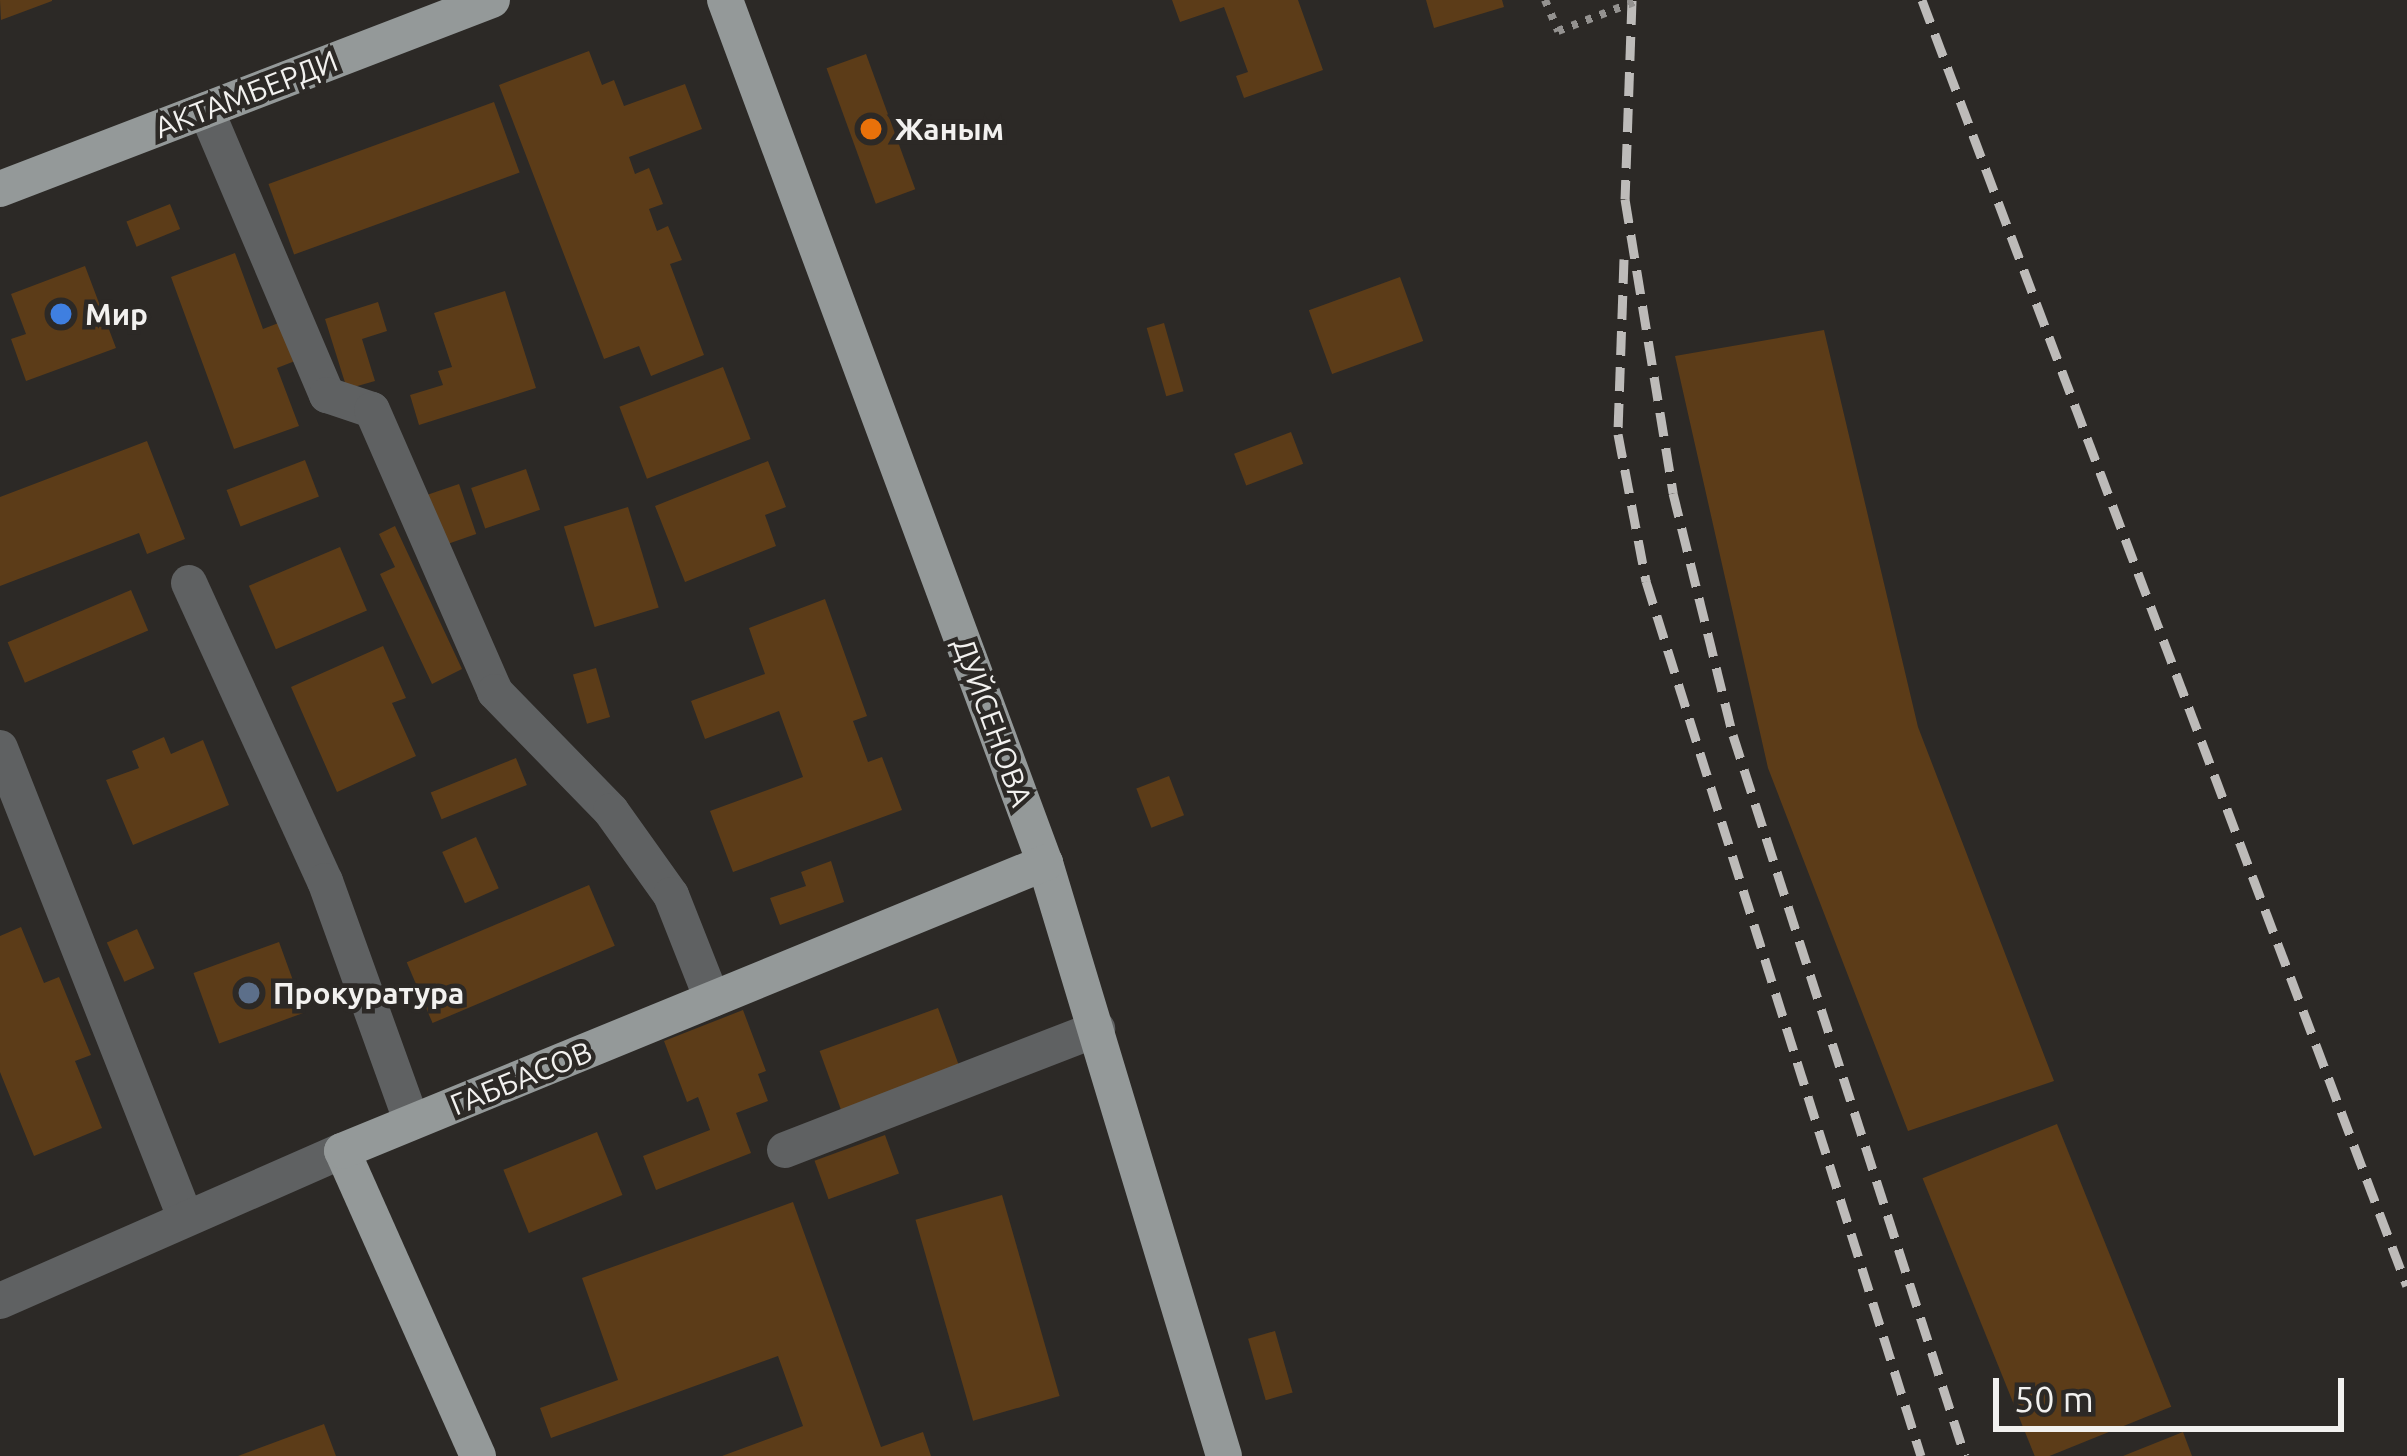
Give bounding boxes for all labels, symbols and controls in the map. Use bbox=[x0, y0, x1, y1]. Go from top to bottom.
street label: АКТАМБЕРДИ bbox=[149, 43, 343, 145]
place label: Жаным bbox=[895, 111, 1004, 147]
marker: Жаным bbox=[858, 116, 884, 142]
place label: Мир bbox=[85, 296, 148, 332]
marker: Мир bbox=[48, 301, 74, 327]
street label: ДУЙСЕНОВА bbox=[946, 633, 1040, 811]
place label: Прокуратура bbox=[273, 975, 464, 1011]
marker: Прокуратура bbox=[236, 980, 262, 1006]
street label: ГАББАСОВ bbox=[445, 1033, 597, 1123]
scale bar bbox=[1999, 1354, 2350, 1428]
text: 50 m bbox=[2014, 1378, 2094, 1419]

